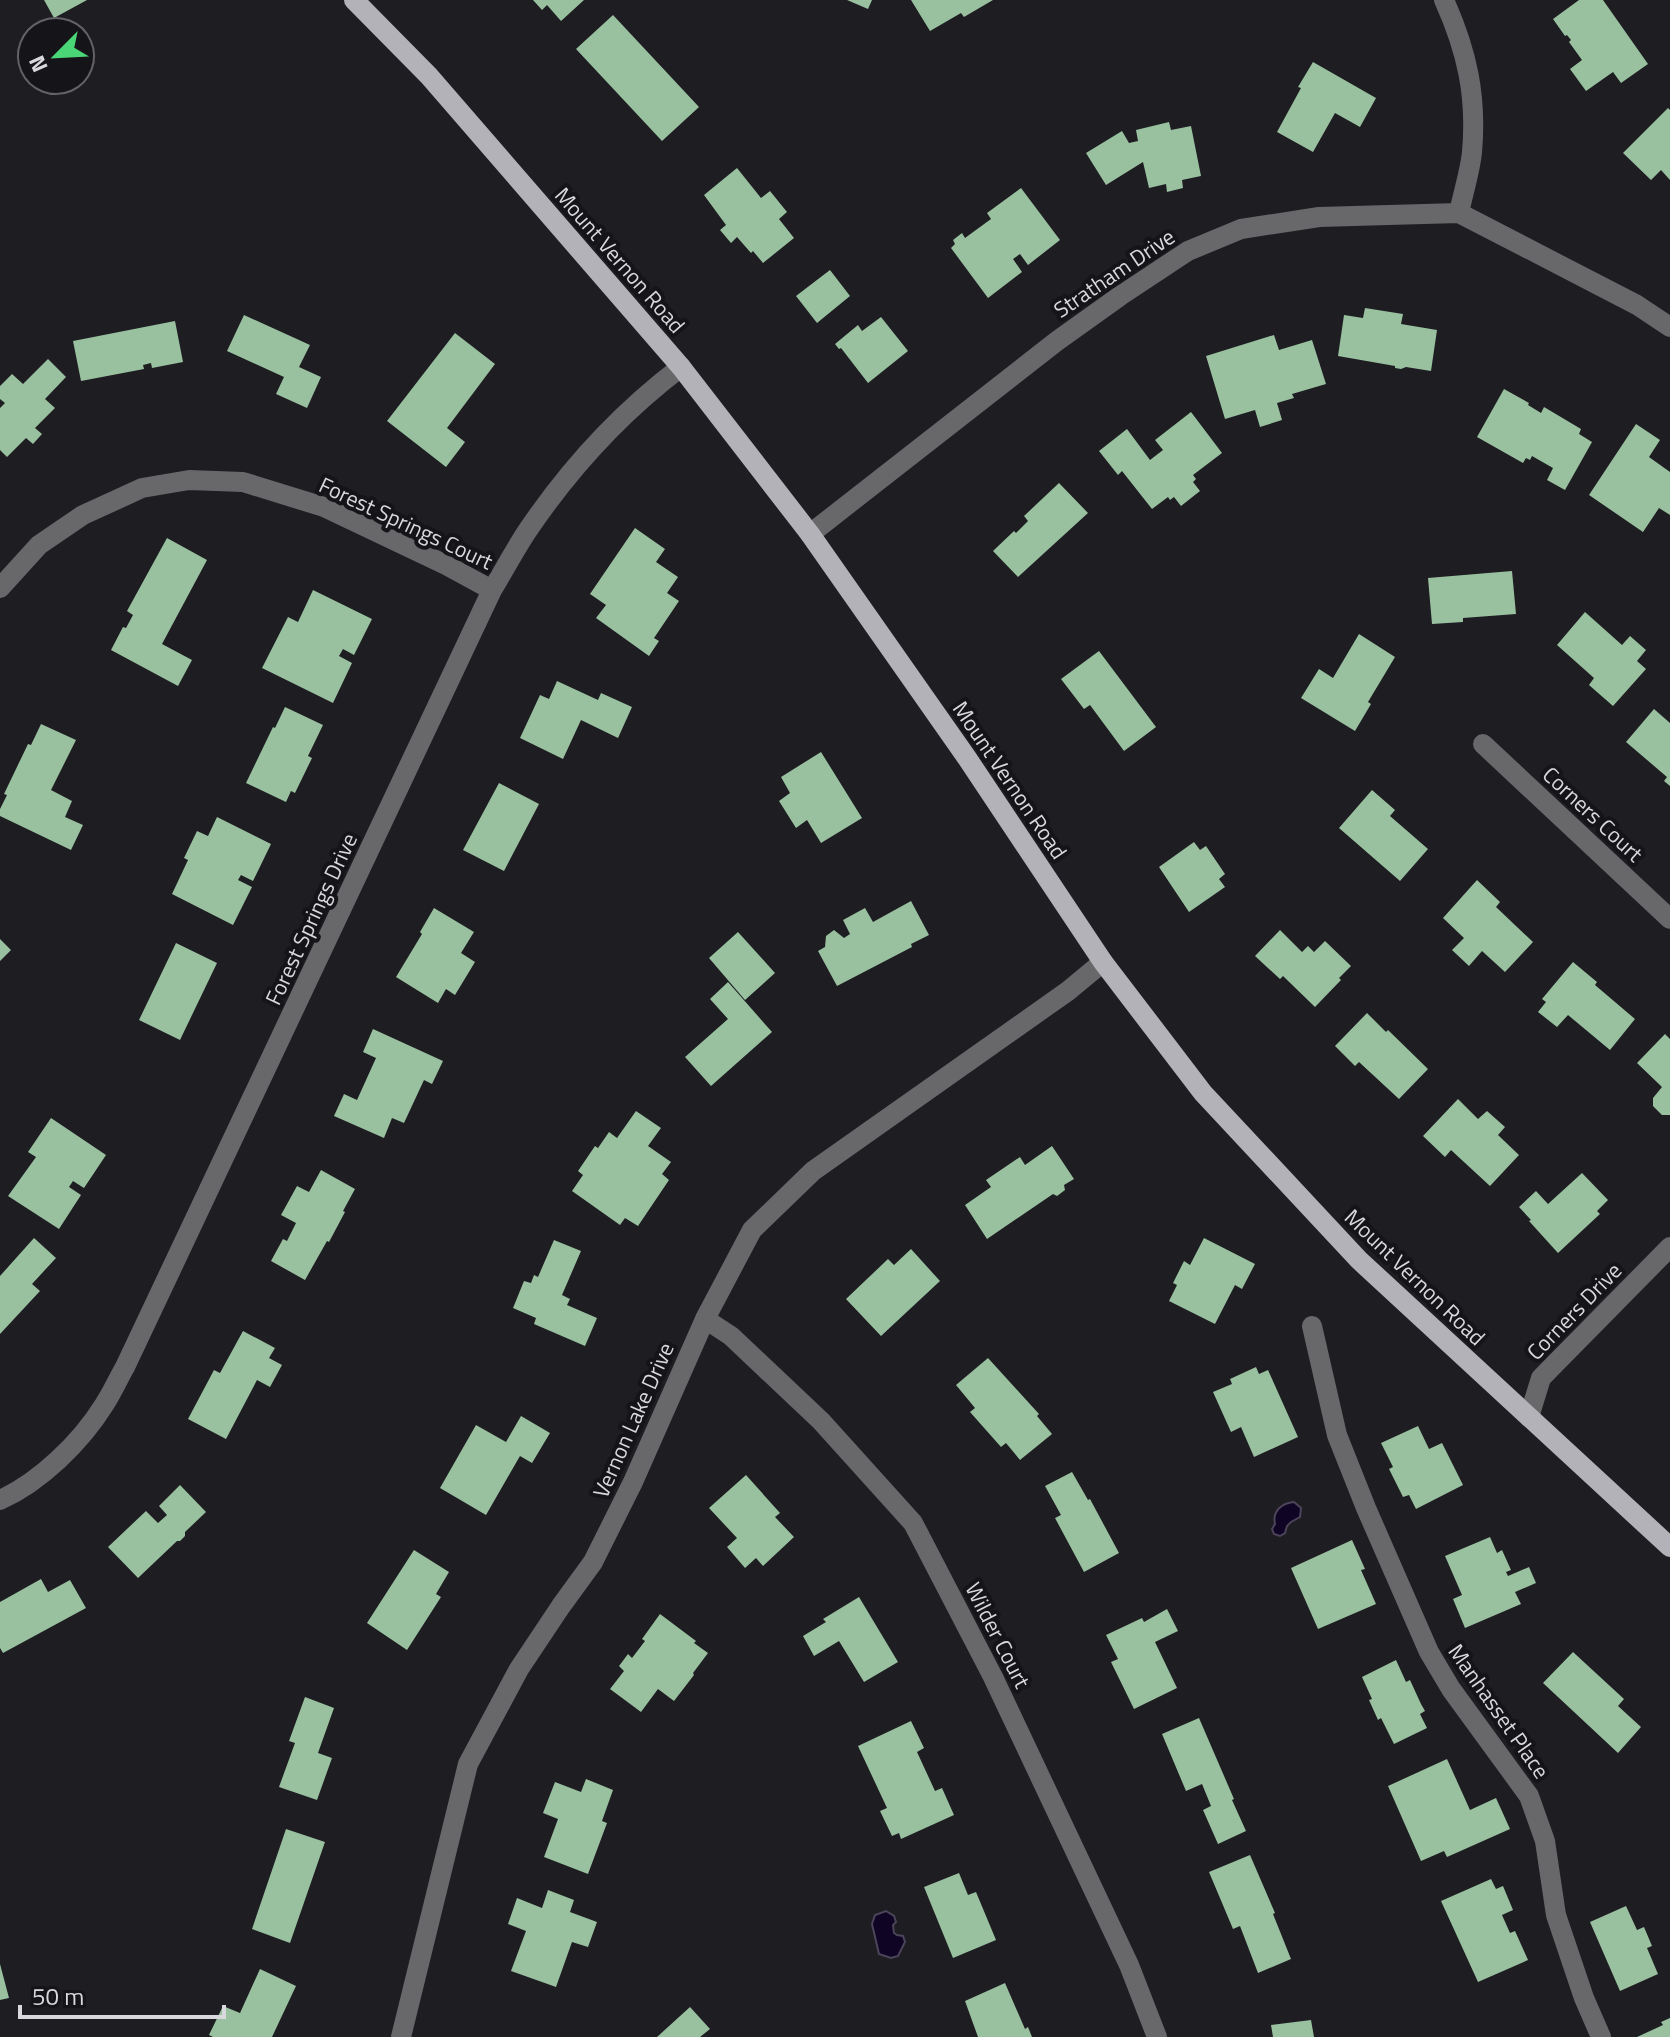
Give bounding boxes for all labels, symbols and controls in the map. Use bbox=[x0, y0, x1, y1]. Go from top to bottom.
north arrow bbox=[16, 16, 96, 96]
text: N bbox=[19, 50, 56, 78]
street label: Mount Vernon Road bbox=[547, 179, 693, 341]
street label: Stratham Drive bbox=[1046, 220, 1182, 326]
street label: Forest Springs Court bbox=[313, 468, 499, 578]
street label: Mount Vernon Road bbox=[944, 694, 1076, 866]
street label: Corners Court bbox=[1535, 758, 1651, 870]
street label: Forest Springs Drive bbox=[256, 827, 366, 1011]
street label: Mount Vernon Road bbox=[1337, 1201, 1493, 1353]
street label: Corners Drive bbox=[1518, 1254, 1630, 1368]
street label: Vernon Lake Drive bbox=[584, 1337, 682, 1503]
street label: Wilder Court bbox=[957, 1576, 1039, 1694]
street label: Manhasset Place bbox=[1440, 1637, 1558, 1785]
scale bar bbox=[20, 1969, 224, 2019]
text: 50 m bbox=[32, 1978, 84, 2014]

